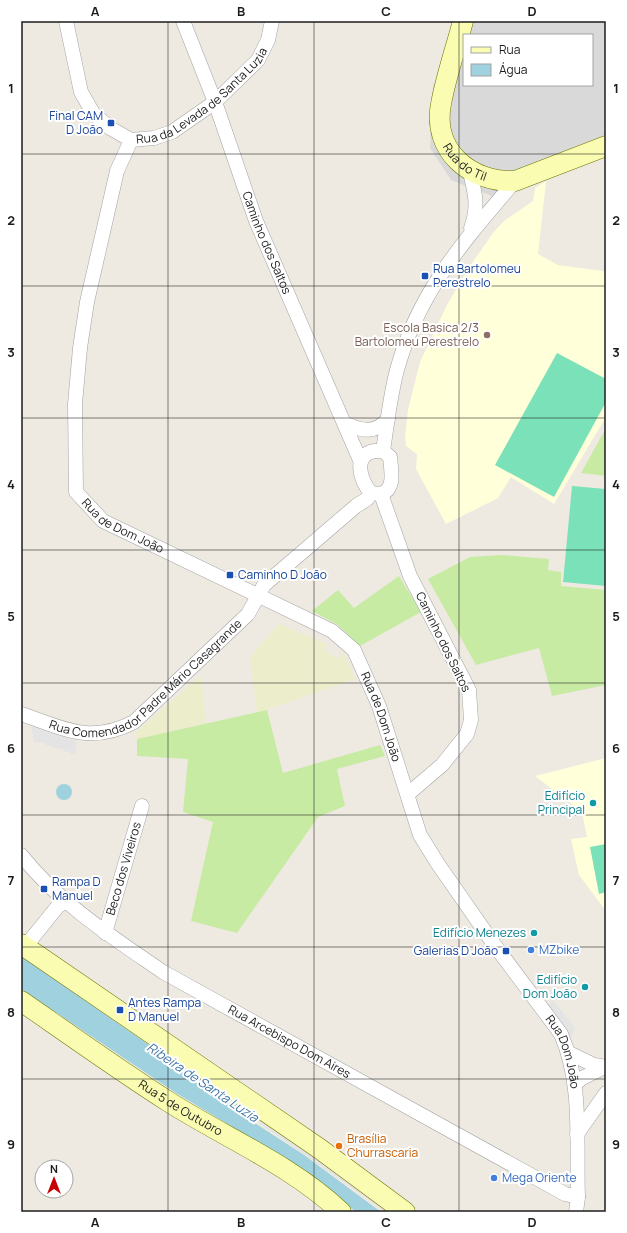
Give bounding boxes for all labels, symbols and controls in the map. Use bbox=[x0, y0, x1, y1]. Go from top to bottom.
text: A bbox=[91, 2, 100, 20]
text: B bbox=[237, 2, 245, 20]
text: C bbox=[381, 2, 391, 20]
text: D bbox=[527, 2, 537, 20]
legend bbox=[463, 34, 593, 86]
text: Rua bbox=[499, 41, 520, 58]
street label: Rua da Levada de Santa Luzia bbox=[135, 44, 271, 148]
text: Água bbox=[499, 61, 528, 78]
text: 1 bbox=[8, 79, 14, 97]
text: 1 bbox=[613, 79, 619, 97]
place label: Final CAM D João bbox=[49, 107, 103, 138]
marker: Final CAM D João bbox=[106, 118, 116, 128]
street label: Rua do Til bbox=[439, 140, 489, 185]
street label: Caminho dos Saltos bbox=[238, 189, 296, 297]
text: 2 bbox=[7, 211, 15, 229]
text: 2 bbox=[612, 211, 620, 229]
place label: Rua Bartolomeu Perestrelo bbox=[433, 260, 521, 291]
marker: Rua Bartolomeu Perestrelo bbox=[420, 271, 430, 281]
place label: Escola Basica 2/3 Bartolomeu Perestrelo bbox=[355, 319, 479, 350]
marker: Escola Basica 2/3 Bartolomeu Perestrelo bbox=[482, 330, 492, 340]
text: 3 bbox=[7, 343, 15, 361]
text: 3 bbox=[612, 343, 620, 361]
text: 4 bbox=[7, 475, 15, 493]
text: 4 bbox=[612, 475, 620, 493]
street label: Rua de Dom João bbox=[78, 494, 167, 557]
place label: Caminho D João bbox=[238, 566, 327, 583]
marker: Caminho D João bbox=[225, 570, 235, 580]
street label: Caminho dos Saltos bbox=[412, 589, 475, 695]
text: 5 bbox=[7, 607, 15, 625]
text: 5 bbox=[612, 607, 620, 625]
street label: Rua Comendador Padre Mário Casagrande bbox=[47, 615, 245, 741]
street label: Rua de Dom João bbox=[357, 669, 405, 764]
text: 6 bbox=[7, 739, 15, 757]
text: 6 bbox=[612, 739, 620, 757]
place label: Edifício Principal bbox=[538, 787, 585, 818]
marker: Edifício Principal bbox=[588, 798, 598, 808]
street label: Beco dos Viveiros bbox=[102, 820, 145, 917]
text: 7 bbox=[8, 871, 15, 889]
text: 7 bbox=[613, 871, 620, 889]
place label: Rampa D Manuel bbox=[52, 873, 101, 904]
marker: Rampa D Manuel bbox=[39, 884, 49, 894]
place label: Edifício Menezes bbox=[433, 924, 526, 941]
marker: Edifício Menezes bbox=[529, 928, 539, 938]
place label: MZbike bbox=[539, 941, 579, 958]
place label: Galerias D João bbox=[414, 942, 498, 959]
marker: MZbike bbox=[526, 945, 536, 955]
marker: Galerias D João bbox=[501, 946, 511, 956]
place label: Edifício Dom João bbox=[523, 971, 577, 1002]
marker: Edifício Dom João bbox=[580, 982, 590, 992]
place label: Antes Rampa D Manuel bbox=[128, 994, 201, 1025]
street label: Rua Arcebispo Dom Aires bbox=[225, 1001, 354, 1082]
text: 8 bbox=[7, 1003, 15, 1021]
text: 8 bbox=[612, 1003, 620, 1021]
marker: Antes Rampa D Manuel bbox=[115, 1005, 125, 1015]
street label: Rua Dom João bbox=[542, 1011, 584, 1090]
water label: Ribeira de Santa Luzia bbox=[144, 1038, 263, 1127]
street label: Rua 5 de Outubro bbox=[135, 1075, 226, 1140]
place label: Brasília Churrascaria bbox=[347, 1130, 418, 1161]
text: 9 bbox=[7, 1135, 15, 1153]
text: 9 bbox=[612, 1135, 620, 1153]
marker: Brasília Churrascaria bbox=[334, 1141, 344, 1151]
north arrow bbox=[34, 1159, 74, 1199]
text: N bbox=[50, 1161, 58, 1176]
place label: Mega Oriente bbox=[502, 1169, 577, 1186]
marker: Mega Oriente bbox=[489, 1173, 499, 1183]
text: A bbox=[91, 1213, 100, 1231]
text: B bbox=[237, 1213, 245, 1231]
text: C bbox=[381, 1213, 391, 1231]
text: D bbox=[527, 1213, 537, 1231]

